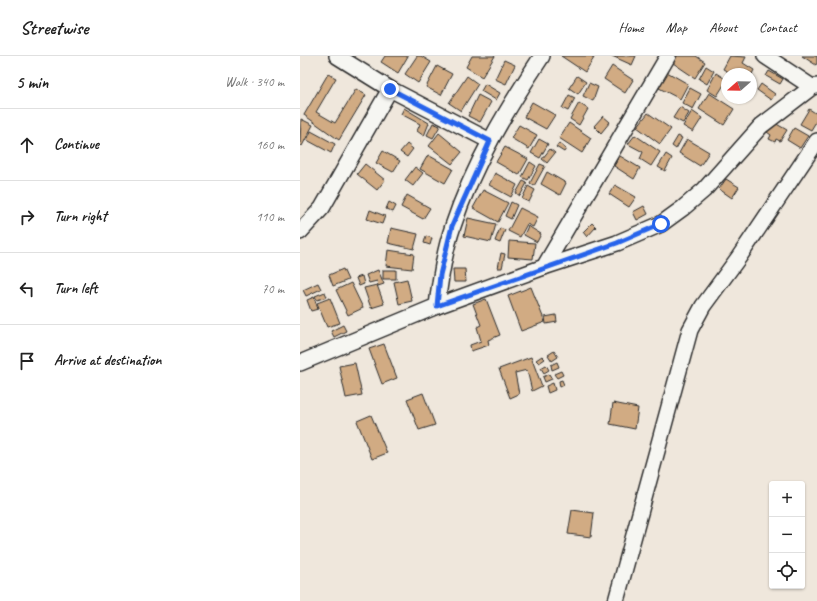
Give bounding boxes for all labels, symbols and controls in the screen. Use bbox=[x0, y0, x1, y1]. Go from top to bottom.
text: Streetwise bbox=[20, 16, 88, 40]
text: Home bbox=[618, 19, 644, 36]
text: Map bbox=[666, 19, 687, 36]
text: About bbox=[709, 19, 737, 36]
text: Contact bbox=[759, 19, 797, 36]
north arrow bbox=[721, 68, 757, 104]
text: 5 min bbox=[16, 72, 48, 93]
text: Walk · 340 m bbox=[225, 74, 284, 90]
route end bbox=[381, 80, 399, 98]
icon: ahead bbox=[16, 134, 38, 156]
text: Continue bbox=[54, 135, 99, 154]
text: 160 m bbox=[256, 137, 284, 153]
icon: right bbox=[16, 206, 38, 228]
text: Turn right bbox=[54, 207, 107, 226]
text: 110 m bbox=[256, 209, 284, 225]
route start bbox=[652, 215, 670, 233]
icon: left bbox=[16, 278, 38, 300]
text: Turn left bbox=[54, 279, 97, 298]
text: 70 m bbox=[262, 281, 284, 297]
icon: arrive bbox=[16, 350, 38, 372]
text: Arrive at destination bbox=[54, 351, 161, 370]
map controls bbox=[769, 481, 805, 589]
button: + bbox=[769, 481, 805, 517]
button: − bbox=[769, 517, 805, 553]
button: locate bbox=[769, 553, 805, 589]

